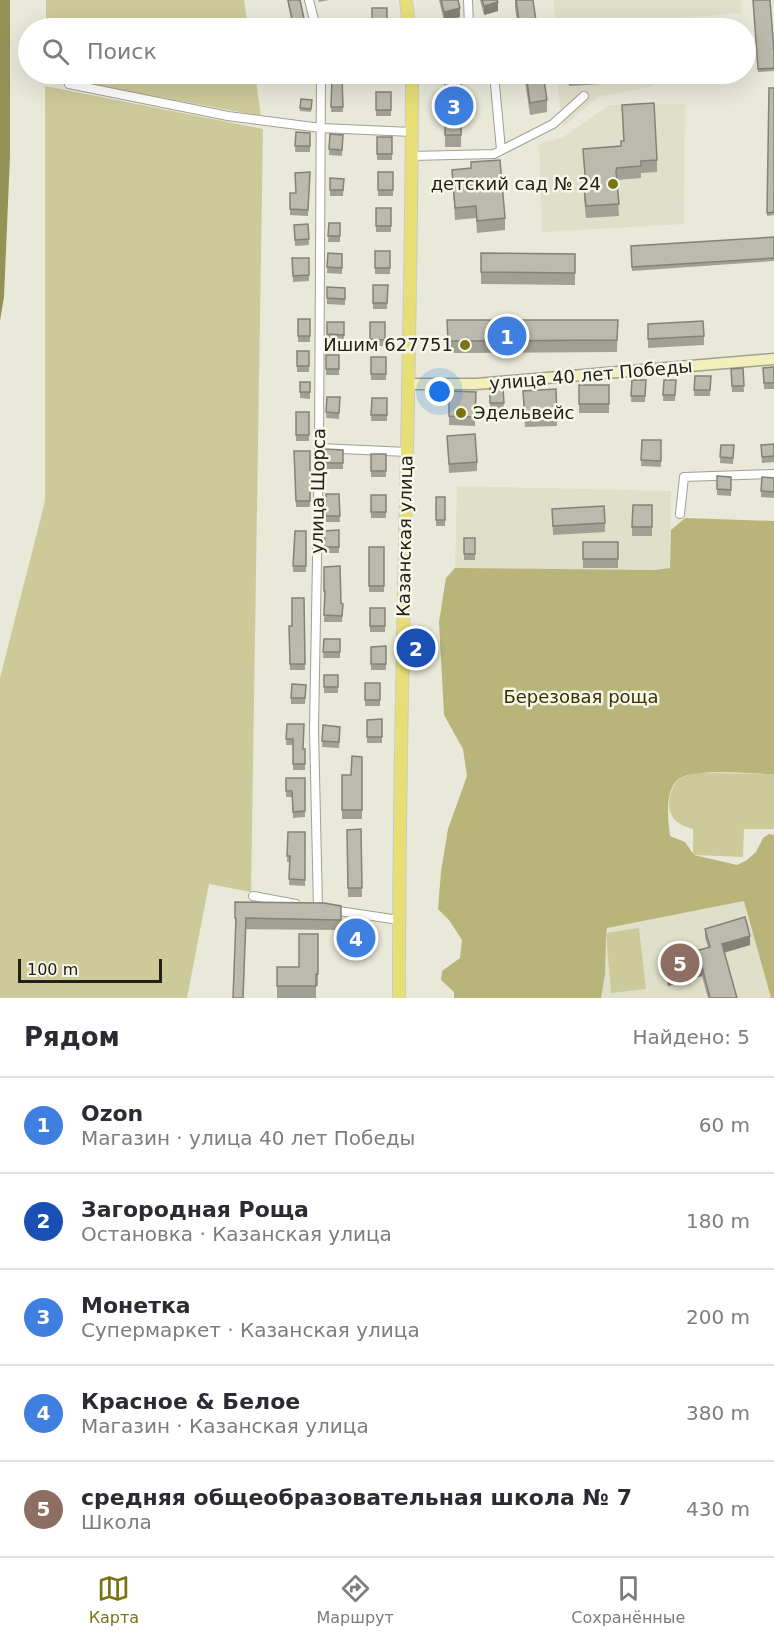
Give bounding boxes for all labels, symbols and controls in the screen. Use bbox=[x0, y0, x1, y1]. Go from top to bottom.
search box bbox=[18, 18, 756, 84]
icon: search bbox=[39, 35, 72, 68]
text: Поиск bbox=[87, 39, 157, 64]
pin: 3 bbox=[434, 84, 474, 128]
place label: детский сад № 24 bbox=[431, 173, 601, 194]
marker: детский сад № 24 bbox=[606, 177, 620, 191]
pin: 1 bbox=[488, 314, 526, 358]
place label: Ишим 627751 bbox=[323, 334, 453, 355]
marker: Ишим 627751 bbox=[458, 338, 472, 352]
street label: улица 40 лет Победы bbox=[489, 355, 693, 394]
your location bbox=[425, 377, 454, 406]
place label: Эдельвейс bbox=[473, 402, 574, 423]
marker: Эдельвейс bbox=[454, 406, 468, 420]
street label: улица Щорса bbox=[306, 428, 329, 554]
street label: Казанская улица bbox=[393, 455, 416, 617]
pin: 2 bbox=[396, 626, 436, 670]
park label: Березовая роща bbox=[503, 686, 659, 707]
pin: 4 bbox=[336, 916, 376, 960]
pin: 5 bbox=[660, 940, 700, 986]
scale bar bbox=[18, 956, 162, 983]
text: 100 m bbox=[27, 960, 78, 979]
text: Рядом bbox=[24, 1022, 120, 1052]
text: Найдено: 5 bbox=[632, 1025, 750, 1049]
text: Ozon bbox=[81, 1101, 143, 1126]
text: 1 bbox=[37, 1113, 50, 1137]
text: 60 m bbox=[699, 1113, 750, 1137]
text: Магазин · улица 40 лет Победы bbox=[81, 1126, 415, 1150]
text: Загородная Роща bbox=[81, 1197, 309, 1222]
text: 2 bbox=[37, 1209, 50, 1233]
text: 180 m bbox=[686, 1209, 750, 1233]
text: Остановка · Казанская улица bbox=[81, 1222, 392, 1246]
text: Монетка bbox=[81, 1293, 191, 1318]
text: 3 bbox=[37, 1305, 50, 1329]
text: 200 m bbox=[686, 1305, 750, 1329]
text: Супермаркет · Казанская улица bbox=[81, 1318, 420, 1342]
text: Красное & Белое bbox=[81, 1389, 300, 1414]
text: 4 bbox=[37, 1401, 50, 1425]
text: 380 m bbox=[686, 1401, 750, 1425]
text: Магазин · Казанская улица bbox=[81, 1414, 369, 1438]
text: средняя общеобразовательная школа № 7 bbox=[81, 1485, 632, 1510]
text: 5 bbox=[37, 1497, 50, 1521]
text: 430 m bbox=[686, 1497, 750, 1521]
text: Школа bbox=[81, 1510, 152, 1534]
tab: Карта bbox=[89, 1572, 139, 1627]
tab: Маршрут bbox=[316, 1572, 394, 1627]
tab: Сохранённые bbox=[571, 1572, 685, 1627]

